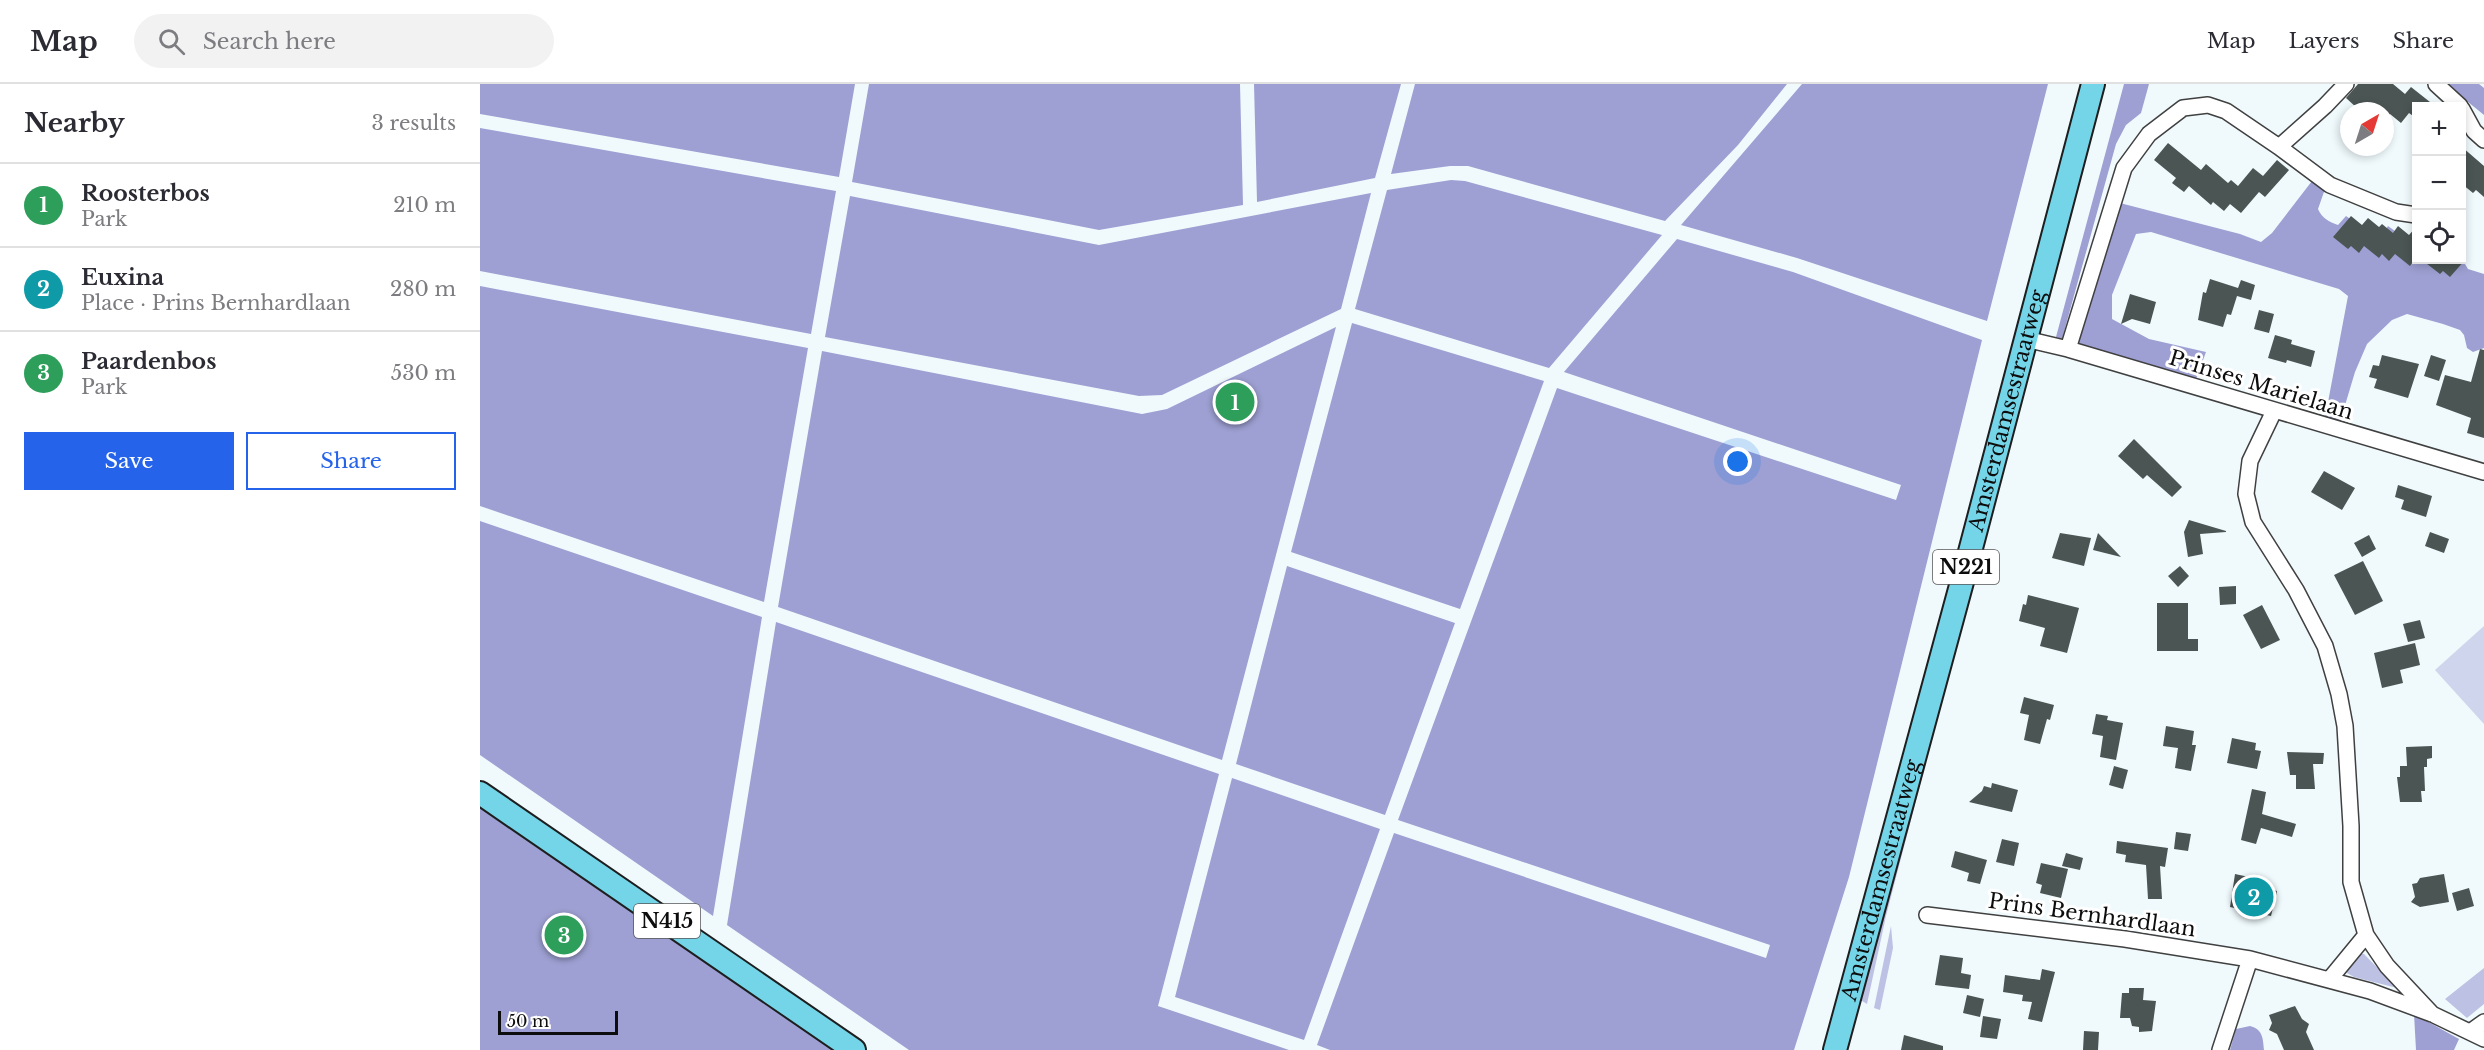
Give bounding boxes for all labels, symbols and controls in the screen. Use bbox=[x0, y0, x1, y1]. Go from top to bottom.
search box bbox=[134, 14, 554, 68]
text: Map bbox=[30, 24, 98, 59]
icon: search bbox=[155, 25, 188, 58]
text: Search here bbox=[203, 28, 336, 55]
text: Map bbox=[2207, 28, 2256, 54]
text: Layers bbox=[2289, 28, 2360, 54]
text: Share bbox=[2393, 28, 2454, 54]
north arrow bbox=[2340, 102, 2394, 156]
map controls bbox=[2412, 102, 2466, 264]
button: + bbox=[2412, 102, 2466, 156]
text: Nearby bbox=[24, 107, 125, 139]
text: 3 results bbox=[372, 111, 456, 135]
button: − bbox=[2412, 156, 2466, 210]
text: Roosterbos bbox=[81, 180, 210, 207]
text: 1 bbox=[39, 193, 48, 217]
text: 210 m bbox=[393, 193, 456, 217]
text: Park bbox=[81, 207, 127, 231]
button: locate bbox=[2412, 210, 2466, 264]
text: Euxina bbox=[81, 264, 164, 291]
text: 2 bbox=[37, 277, 50, 301]
text: 280 m bbox=[390, 277, 456, 301]
street label: Amsterdamsestraatweg bbox=[1963, 287, 2051, 535]
text: Place · Prins Bernhardlaan bbox=[81, 291, 351, 315]
street label: Prinses Marielaan bbox=[2166, 345, 2356, 425]
text: Paardenbos bbox=[81, 348, 216, 375]
text: 3 bbox=[37, 361, 50, 385]
text: 530 m bbox=[391, 361, 456, 385]
text: Park bbox=[81, 375, 127, 399]
pin: 1 bbox=[1216, 380, 1254, 424]
button: Save bbox=[24, 432, 234, 490]
button: Share bbox=[246, 432, 456, 490]
your location bbox=[1723, 447, 1752, 476]
road number: N221 bbox=[1933, 550, 1999, 584]
street label: Amsterdamsestraatweg bbox=[1836, 756, 1926, 1005]
pin: 2 bbox=[2234, 874, 2274, 920]
street label: Prins Bernhardlaan bbox=[1987, 888, 2197, 942]
road number: N415 bbox=[634, 904, 700, 938]
pin: 3 bbox=[544, 912, 584, 958]
scale bar bbox=[498, 1008, 618, 1036]
text: 50 m bbox=[507, 1011, 549, 1031]

